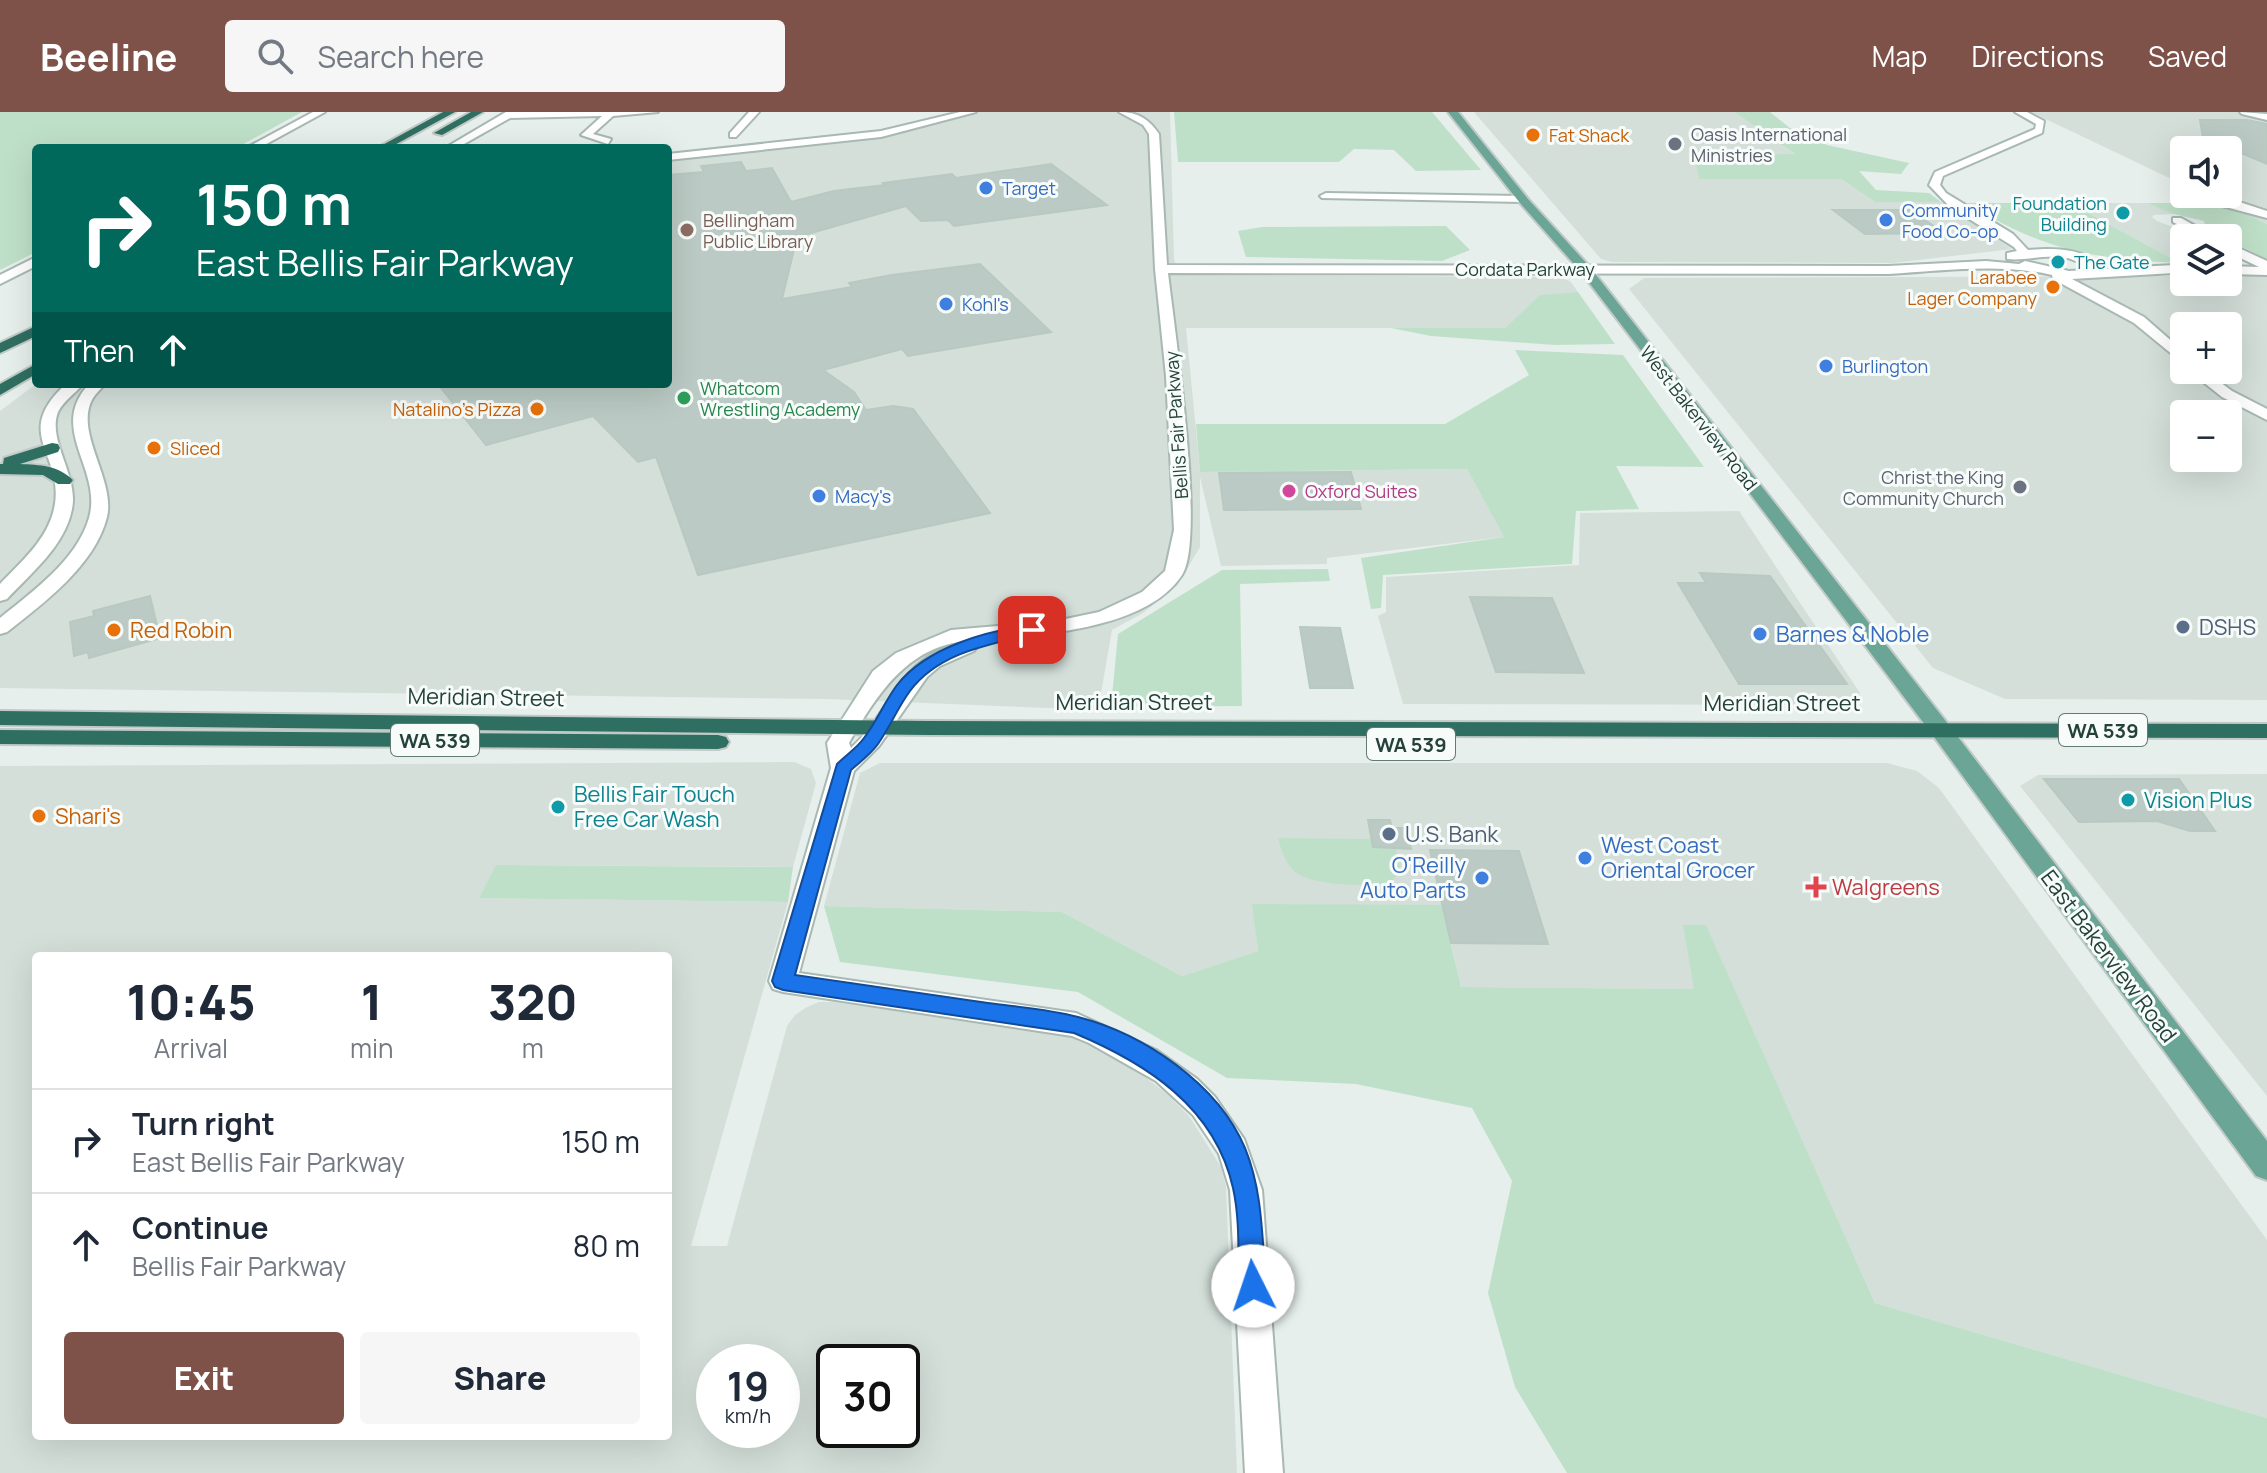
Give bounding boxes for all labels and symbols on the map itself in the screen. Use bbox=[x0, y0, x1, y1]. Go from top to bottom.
place label: Oasis International Ministries bbox=[1691, 122, 1847, 167]
place label: Fat Shack bbox=[1549, 123, 1630, 147]
marker: Fat Shack bbox=[1524, 126, 1542, 144]
marker: Oasis International Ministries bbox=[1666, 135, 1684, 153]
place label: Target bbox=[1002, 176, 1056, 200]
marker: Target bbox=[977, 179, 995, 197]
place label: Foundation Building bbox=[2013, 191, 2107, 236]
place label: Community Food Co-op bbox=[1902, 198, 1999, 243]
marker: Foundation Building bbox=[2114, 204, 2132, 222]
place label: Bellingham Public Library bbox=[703, 208, 814, 253]
marker: Community Food Co-op bbox=[1877, 211, 1895, 229]
marker: Bellingham Public Library bbox=[678, 221, 696, 239]
place label: The Gate bbox=[2074, 250, 2150, 274]
marker: The Gate bbox=[2049, 253, 2067, 271]
street label: Cordata Parkway bbox=[1455, 257, 1595, 281]
place label: Larabee Lager Company bbox=[1907, 265, 2037, 310]
marker: Larabee Lager Company bbox=[2044, 278, 2062, 296]
place label: Kohl's bbox=[962, 292, 1009, 316]
marker: Kohl's bbox=[937, 295, 955, 313]
street label: West Bakerview Road bbox=[1635, 341, 1763, 495]
street label: Bellis Fair Parkway bbox=[1159, 350, 1193, 500]
place label: Burlington bbox=[1842, 354, 1928, 378]
marker: Burlington bbox=[1817, 357, 1835, 375]
place label: Whatcom Wrestling Academy bbox=[700, 376, 861, 421]
marker: Whatcom Wrestling Academy bbox=[675, 389, 693, 407]
place label: Natalino's Pizza bbox=[393, 397, 521, 421]
marker: Natalino's Pizza bbox=[528, 400, 546, 418]
place label: Sliced bbox=[170, 436, 220, 460]
marker: Sliced bbox=[145, 439, 163, 457]
place label: Christ the King Community Church bbox=[1843, 465, 2004, 510]
marker: Christ the King Community Church bbox=[2011, 478, 2029, 496]
place label: Oxford Suites bbox=[1305, 479, 1417, 503]
marker: Oxford Suites bbox=[1280, 482, 1298, 500]
place label: Macy's bbox=[835, 484, 891, 508]
marker: Macy's bbox=[810, 487, 828, 505]
pin bbox=[998, 596, 1066, 664]
place label: DSHS bbox=[2199, 612, 2256, 642]
place label: Red Robin bbox=[130, 615, 232, 645]
marker: DSHS bbox=[2174, 618, 2192, 636]
place label: Barnes & Noble bbox=[1776, 619, 1929, 649]
marker: Red Robin bbox=[105, 621, 123, 639]
marker: Barnes & Noble bbox=[1751, 625, 1769, 643]
street label: Meridian Street bbox=[407, 681, 565, 713]
street label: Meridian Street bbox=[1056, 687, 1213, 717]
street label: Meridian Street bbox=[1704, 688, 1861, 718]
road number: WA 539 bbox=[2059, 714, 2147, 746]
road number: WA 539 bbox=[391, 724, 479, 756]
road number: WA 539 bbox=[1367, 728, 1455, 760]
place label: Bellis Fair Touch Free Car Wash bbox=[574, 779, 735, 834]
place label: Vision Plus bbox=[2144, 785, 2252, 815]
marker: Vision Plus bbox=[2119, 791, 2137, 809]
marker: Bellis Fair Touch Free Car Wash bbox=[549, 798, 567, 816]
place label: Shari's bbox=[55, 801, 121, 831]
marker: Shari's bbox=[30, 807, 48, 825]
place label: U.S. Bank bbox=[1405, 819, 1499, 849]
marker: U.S. Bank bbox=[1380, 825, 1398, 843]
place label: West Coast Oriental Grocer bbox=[1601, 830, 1755, 885]
marker: West Coast Oriental Grocer bbox=[1576, 849, 1594, 867]
place label: O'Reilly Auto Parts bbox=[1360, 850, 1466, 905]
street label: East Bakerview Road bbox=[2034, 864, 2184, 1048]
marker: O'Reilly Auto Parts bbox=[1473, 869, 1491, 887]
place label: Walgreens bbox=[1832, 872, 1940, 902]
marker: Walgreens bbox=[1807, 878, 1825, 896]
position arrow bbox=[1211, 1244, 1295, 1328]
speed limit sign: 30 bbox=[816, 1344, 920, 1448]

